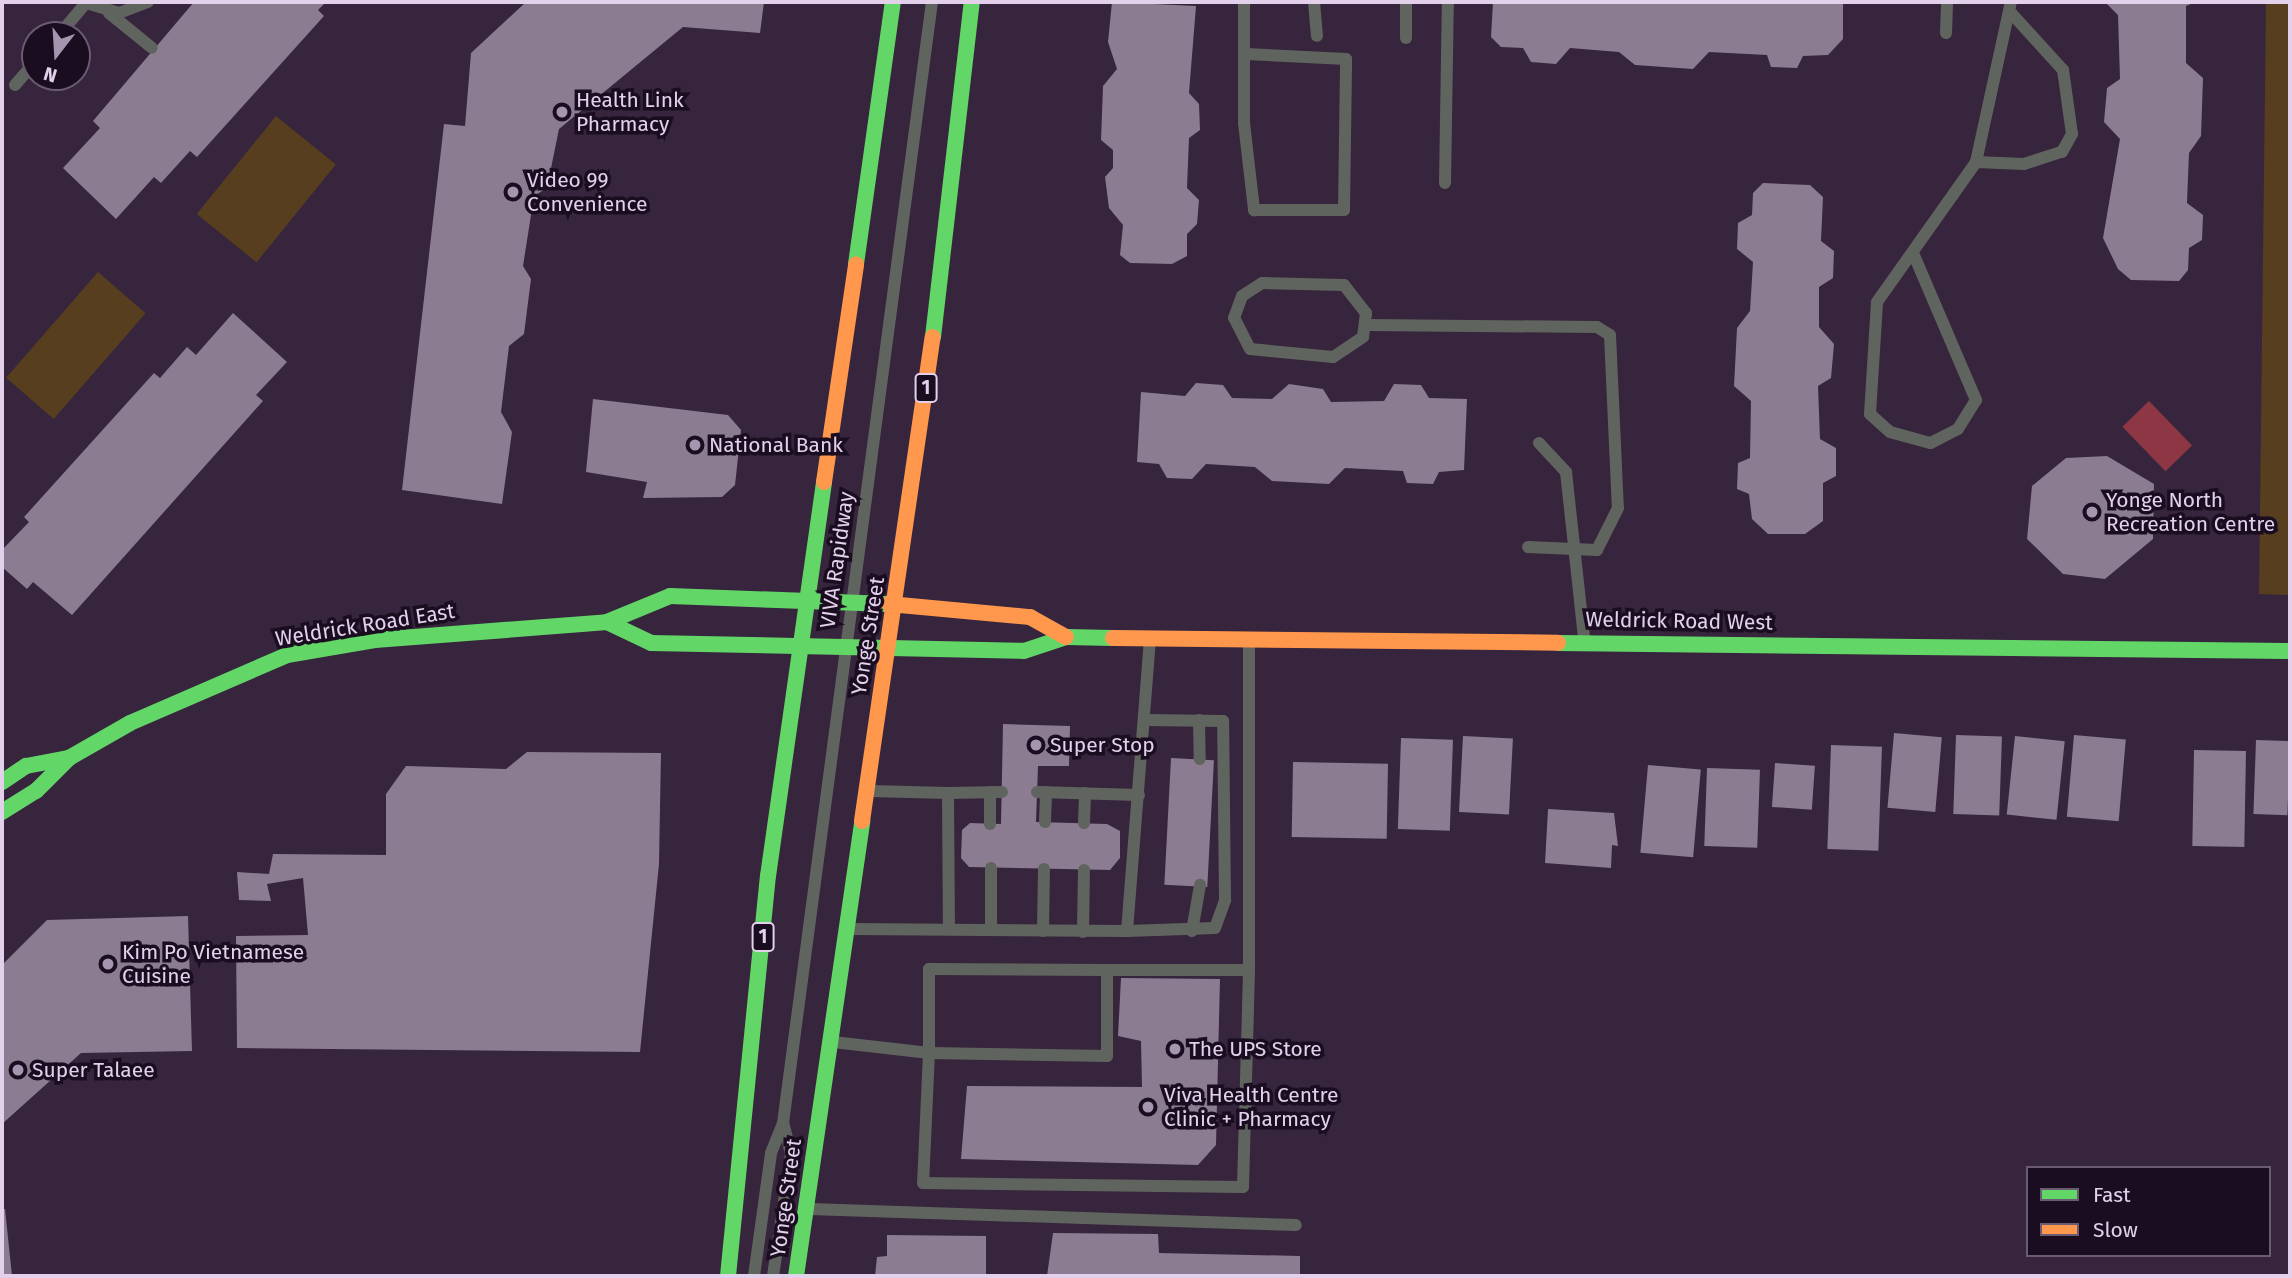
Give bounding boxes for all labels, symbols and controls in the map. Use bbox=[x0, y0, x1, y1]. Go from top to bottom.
north arrow bbox=[21, 21, 91, 91]
text: N bbox=[41, 62, 60, 87]
place label: Health Link Pharmacy bbox=[576, 87, 684, 137]
marker: Health Link Pharmacy bbox=[554, 104, 570, 120]
place label: Video 99 Convenience bbox=[527, 167, 647, 217]
marker: Video 99 Convenience bbox=[505, 184, 521, 200]
road number: 1 bbox=[914, 372, 938, 404]
place label: National Bank bbox=[709, 432, 843, 458]
marker: National Bank bbox=[687, 437, 703, 453]
place label: Yonge North Recreation Centre bbox=[2106, 487, 2275, 537]
street label: VIVA Rapidway bbox=[815, 490, 859, 630]
marker: Yonge North Recreation Centre bbox=[2084, 504, 2100, 520]
street label: Yonge Street bbox=[846, 575, 890, 697]
street label: Weldrick Road East bbox=[274, 598, 456, 652]
street label: Weldrick Road West bbox=[1585, 607, 1773, 635]
place label: Super Stop bbox=[1050, 732, 1155, 758]
marker: Super Stop bbox=[1028, 737, 1044, 753]
road number: 1 bbox=[751, 922, 775, 953]
place label: Kim Po Vietnamese Cuisine bbox=[122, 939, 304, 989]
marker: Kim Po Vietnamese Cuisine bbox=[100, 956, 116, 972]
place label: The UPS Store bbox=[1189, 1036, 1322, 1062]
marker: The UPS Store bbox=[1167, 1041, 1183, 1057]
place label: Super Talaee bbox=[32, 1057, 155, 1083]
marker: Super Talaee bbox=[10, 1062, 26, 1078]
place label: Viva Health Centre Clinic + Pharmacy bbox=[1164, 1082, 1339, 1132]
marker: Viva Health Centre Clinic + Pharmacy bbox=[1138, 1097, 1158, 1117]
street label: Yonge Street bbox=[765, 1137, 807, 1259]
legend bbox=[2026, 1166, 2271, 1257]
text: Fast bbox=[2093, 1182, 2131, 1208]
text: Slow bbox=[2093, 1217, 2138, 1243]

